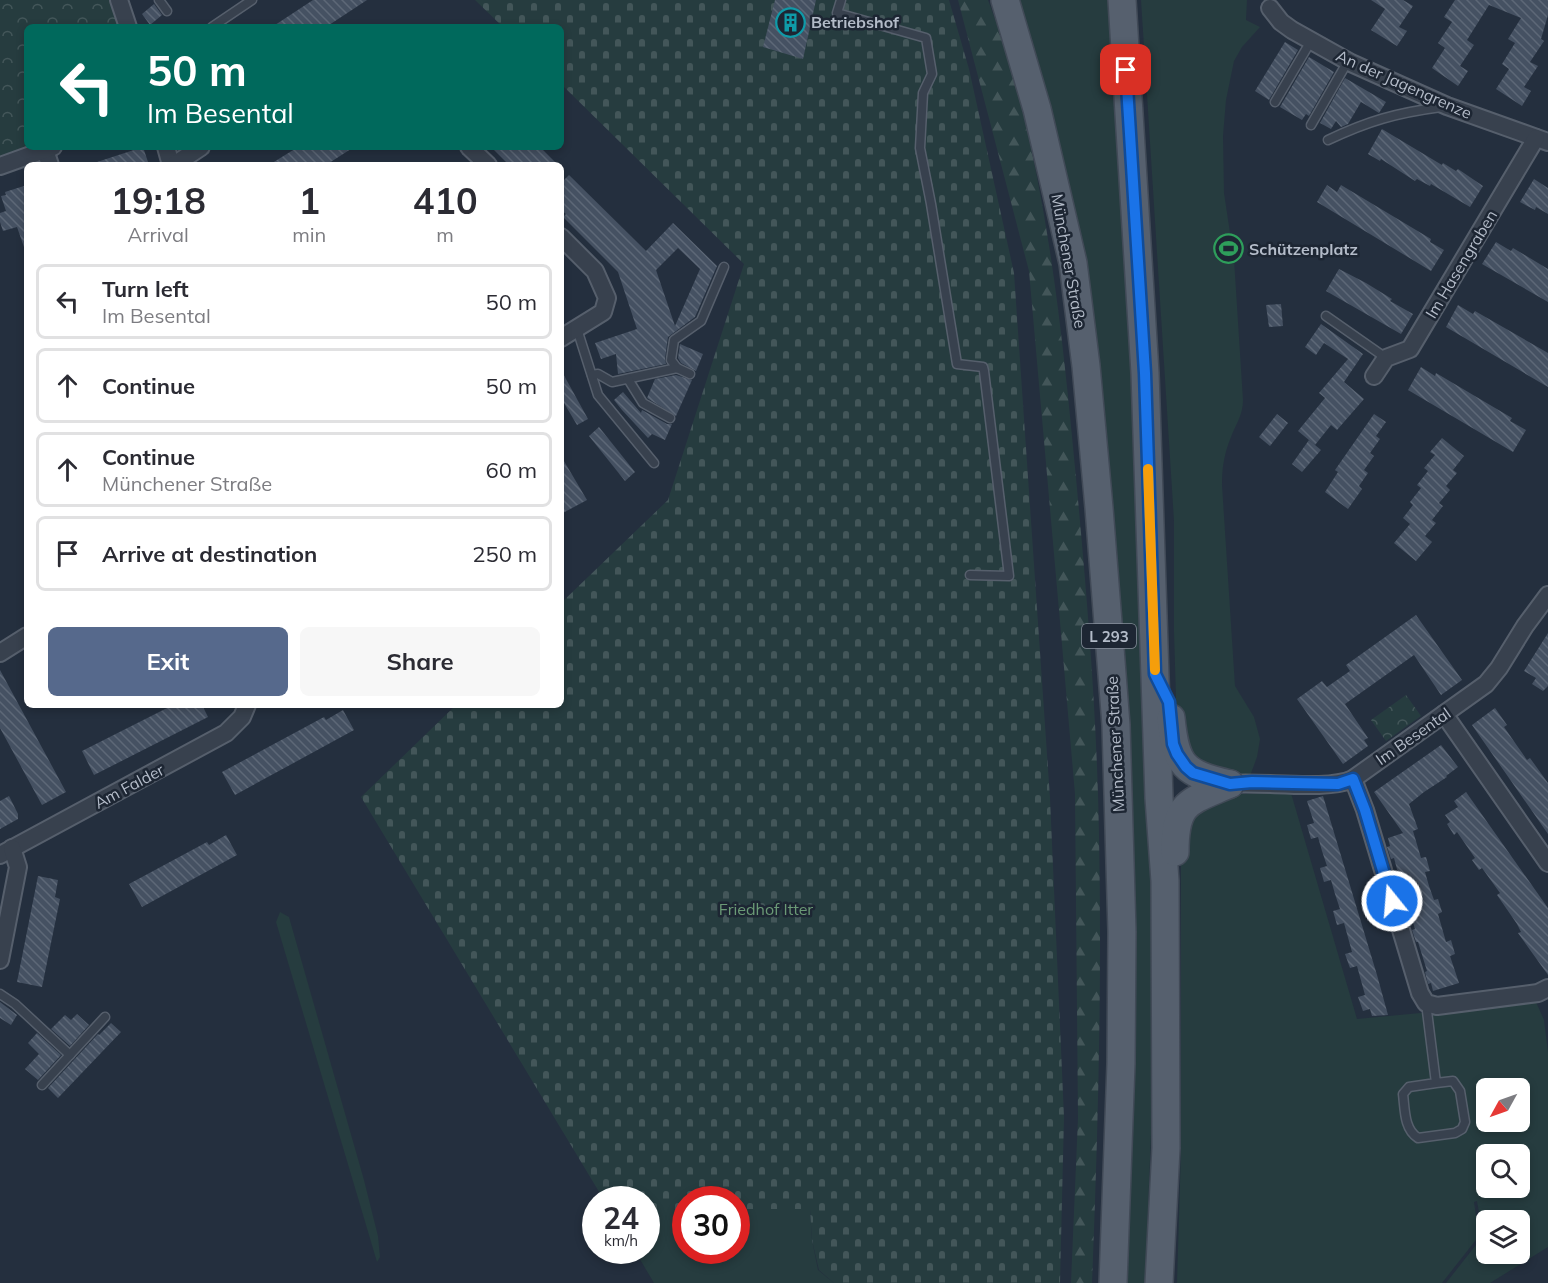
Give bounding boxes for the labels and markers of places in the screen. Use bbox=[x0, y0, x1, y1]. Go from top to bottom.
building icon: Betriebshof bbox=[774, 6, 806, 38]
place label: Betriebshof bbox=[811, 12, 900, 32]
pin bbox=[1100, 44, 1151, 95]
sports icon: Schützenplatz bbox=[1212, 233, 1244, 265]
place label: Schützenplatz bbox=[1249, 239, 1358, 259]

